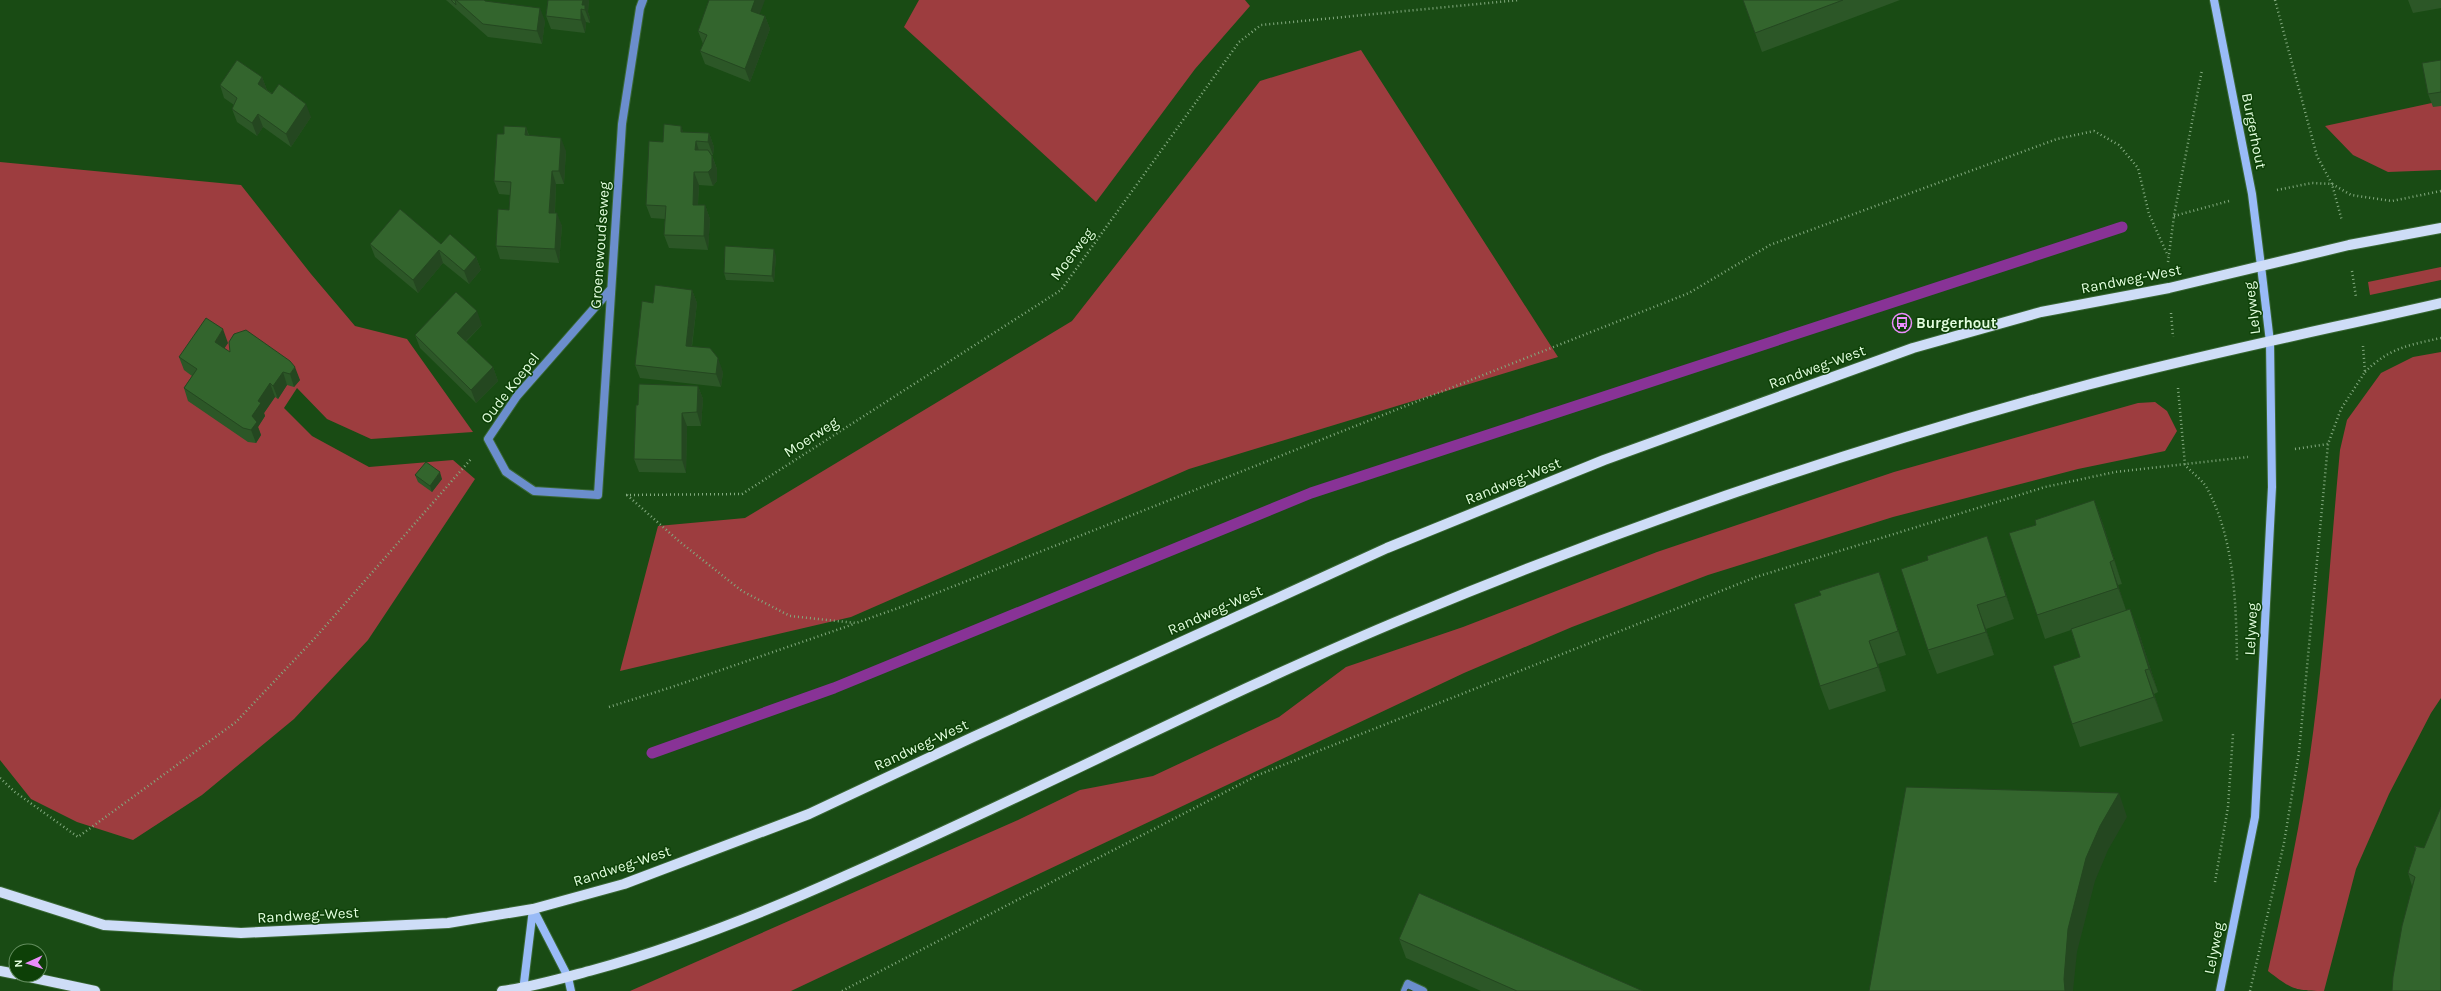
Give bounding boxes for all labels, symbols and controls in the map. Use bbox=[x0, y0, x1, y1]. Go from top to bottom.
street label: Burgerhout bbox=[2238, 91, 2270, 171]
street label: Groenewoudseweg bbox=[587, 180, 613, 309]
street label: Moerweg bbox=[1046, 224, 1098, 284]
street label: Randweg-West bbox=[2079, 260, 2183, 298]
street label: Lelyweg bbox=[2240, 280, 2264, 335]
bus stop icon: Burgerhout bbox=[1891, 312, 1913, 334]
place label: Burgerhout bbox=[1916, 314, 1997, 332]
street label: Randweg-West bbox=[1766, 341, 1868, 393]
street label: Oude Koepel bbox=[477, 349, 543, 427]
street label: Moerweg bbox=[780, 413, 842, 461]
street label: Randweg-West bbox=[1462, 453, 1564, 508]
street label: Randweg-West bbox=[1165, 581, 1265, 639]
street label: Lelyweg bbox=[2241, 602, 2261, 656]
street label: Randweg-West bbox=[871, 715, 971, 775]
street label: Randweg-West bbox=[571, 842, 674, 890]
street label: Randweg-West bbox=[257, 903, 360, 927]
street label: Lelyweg bbox=[2200, 920, 2228, 976]
north arrow bbox=[8, 943, 48, 983]
text: N bbox=[12, 959, 25, 968]

